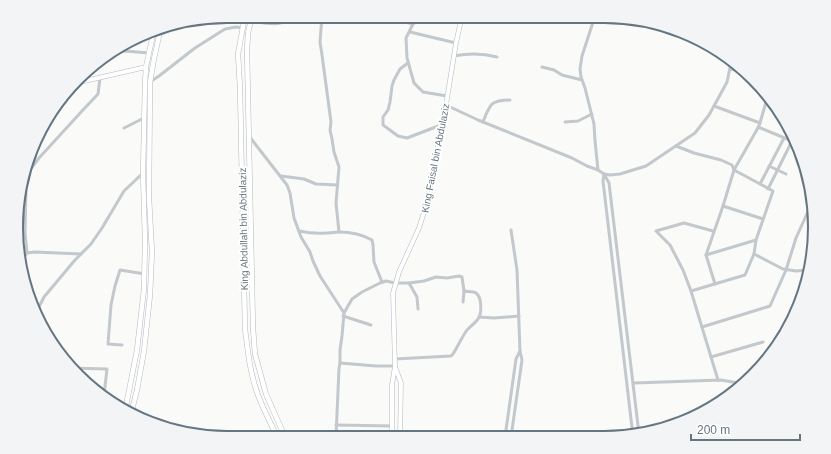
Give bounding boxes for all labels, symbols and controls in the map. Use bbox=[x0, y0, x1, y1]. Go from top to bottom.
street label: King Faisal bin Abdulaziz bbox=[419, 102, 451, 214]
street label: King Abdullah bin Abdulaziz bbox=[237, 167, 250, 291]
scale bar bbox=[691, 416, 800, 442]
text: 200 m bbox=[697, 423, 730, 437]

